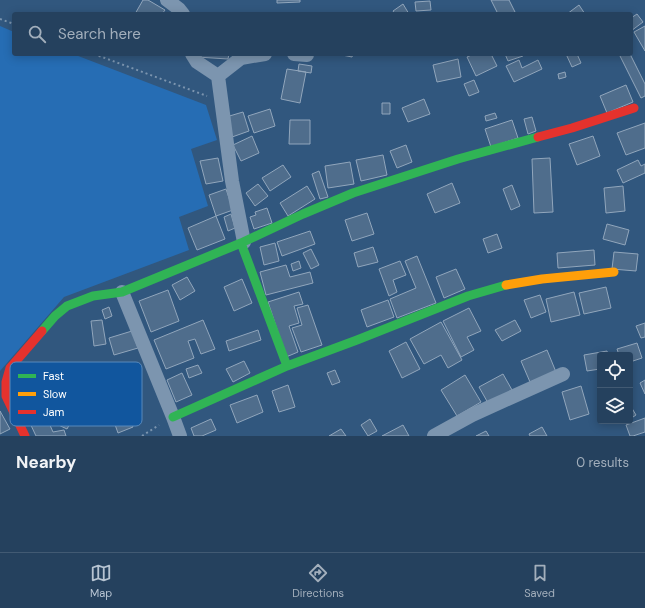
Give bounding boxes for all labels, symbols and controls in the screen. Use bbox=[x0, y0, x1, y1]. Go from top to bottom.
search box bbox=[12, 12, 633, 56]
icon: search bbox=[26, 23, 48, 45]
text: Search here bbox=[58, 24, 141, 44]
map controls bbox=[597, 352, 633, 424]
button: locate bbox=[597, 352, 633, 388]
legend bbox=[10, 362, 142, 426]
text: Fast bbox=[43, 369, 64, 383]
text: Slow bbox=[43, 387, 67, 401]
button: layers bbox=[597, 388, 633, 424]
text: Jam bbox=[43, 405, 64, 419]
text: Nearby bbox=[16, 451, 76, 473]
text: 0 results bbox=[576, 454, 629, 471]
tab: Map bbox=[90, 562, 112, 600]
tab: Directions bbox=[292, 562, 344, 600]
tab: Saved bbox=[524, 562, 555, 600]

